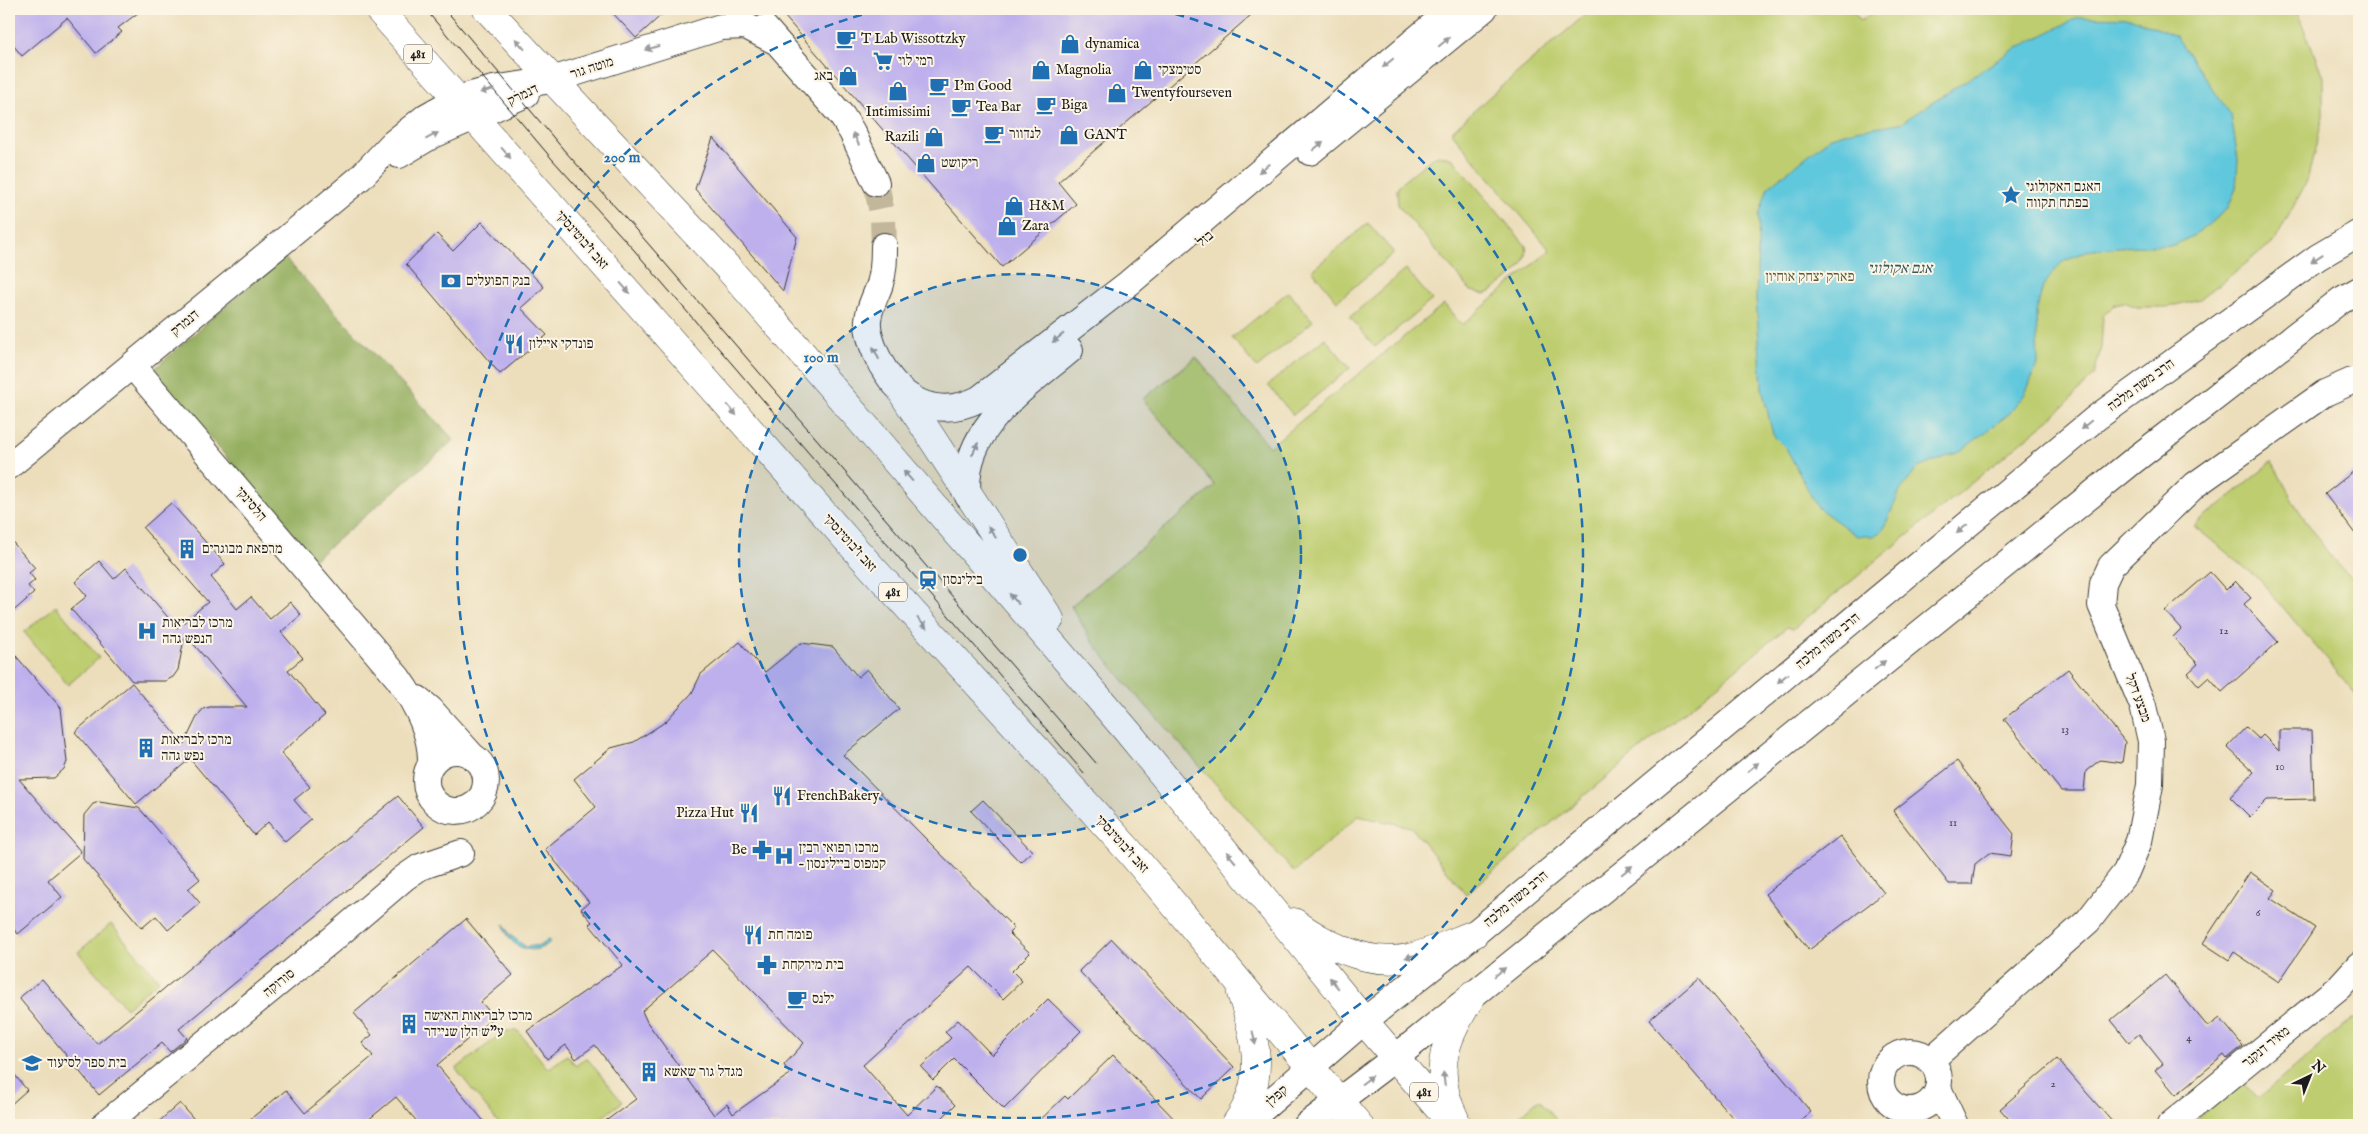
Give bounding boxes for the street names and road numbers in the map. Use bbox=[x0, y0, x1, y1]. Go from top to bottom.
road number: 481 bbox=[404, 44, 432, 64]
street label: מוטה גור bbox=[568, 53, 616, 83]
street label: דנמרק bbox=[505, 80, 541, 110]
street label: זאב ז'בוטינסקי bbox=[551, 207, 613, 273]
street label: בזל bbox=[1193, 226, 1218, 251]
street label: דנמרק bbox=[167, 306, 203, 340]
street label: הרב משה מלכה bbox=[2104, 355, 2178, 415]
street label: הלסינקי bbox=[231, 483, 271, 525]
street label: זאב ז'בוטינסקי bbox=[819, 510, 881, 576]
road number: 481 bbox=[879, 582, 907, 602]
street label: הרב משה מלכה bbox=[1792, 609, 1864, 673]
street label: מבצע דקל bbox=[2121, 671, 2155, 725]
street label: זאב ז'בוטינסקי bbox=[1091, 811, 1153, 877]
street label: הרב משה מלכה bbox=[1480, 867, 1552, 931]
street label: סורוקה bbox=[259, 965, 299, 1001]
street label: מאיר דנקנר bbox=[2238, 1022, 2294, 1072]
street label: קפלן bbox=[1262, 1081, 1292, 1111]
road number: 481 bbox=[1410, 1082, 1438, 1102]

